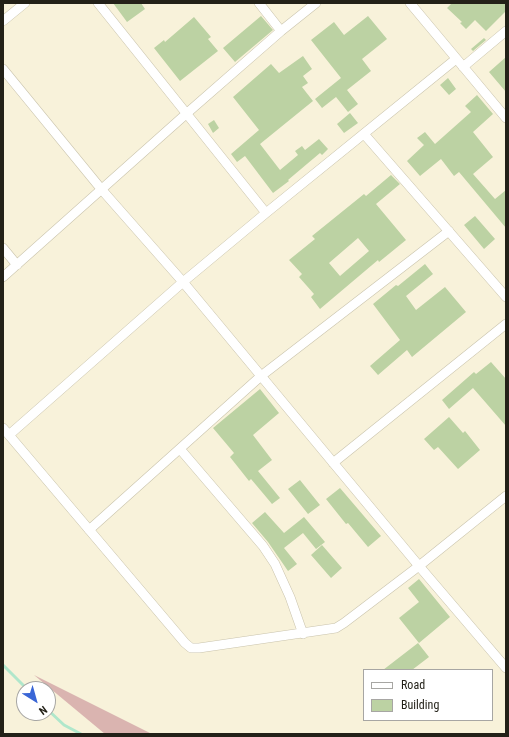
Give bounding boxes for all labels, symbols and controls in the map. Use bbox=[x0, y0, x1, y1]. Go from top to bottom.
legend bbox=[363, 669, 493, 721]
text: Road bbox=[401, 678, 425, 692]
north arrow bbox=[16, 681, 56, 721]
text: Building bbox=[401, 698, 439, 712]
text: N bbox=[36, 703, 50, 717]

